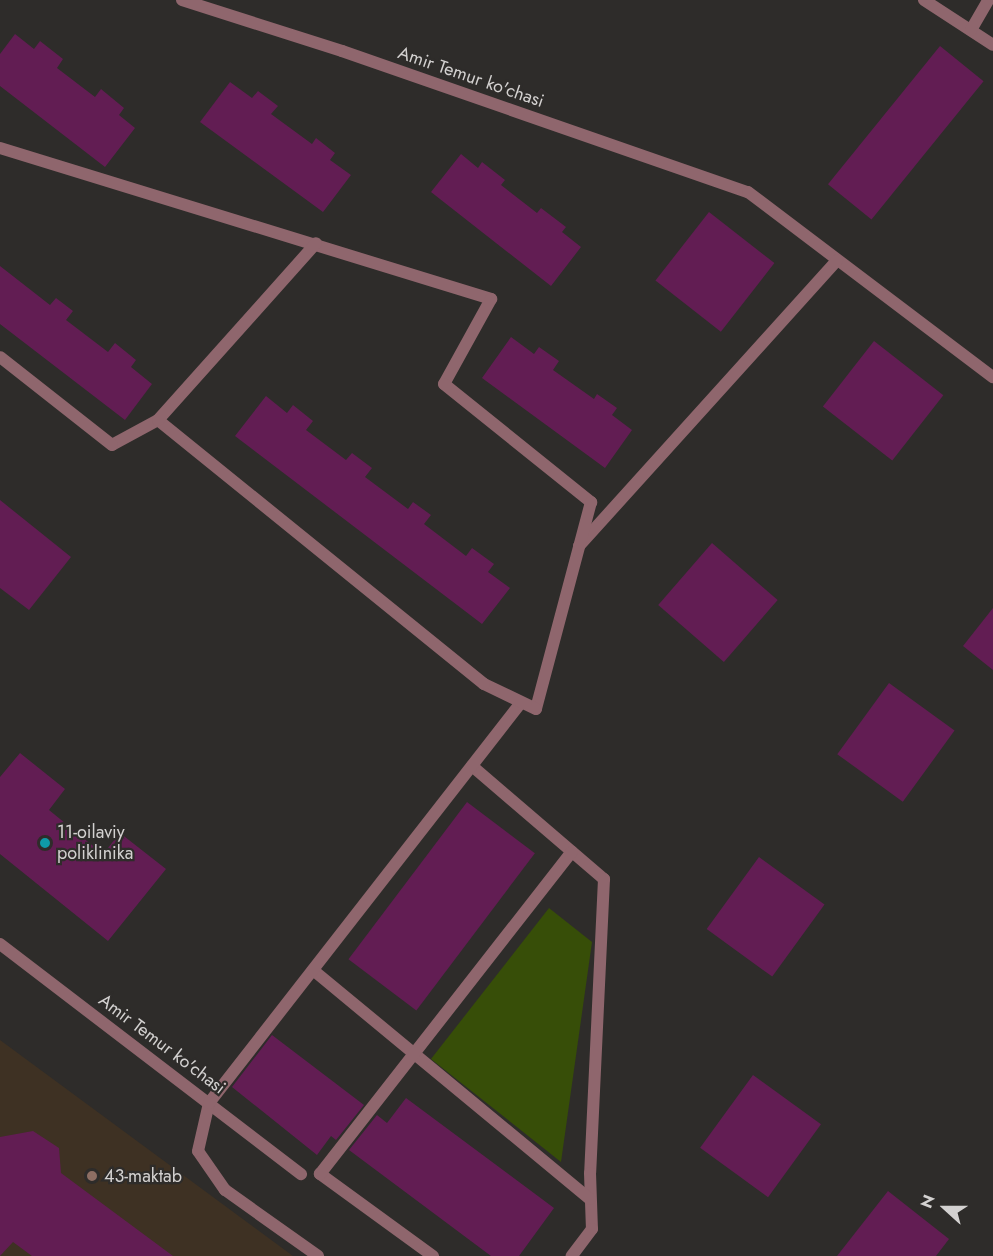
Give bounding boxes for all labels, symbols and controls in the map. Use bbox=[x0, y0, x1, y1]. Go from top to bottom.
street label: Amir Temur ko'chasi bbox=[395, 42, 547, 112]
place label: 11-oilaviy poliklinika bbox=[57, 822, 133, 864]
marker: 11-oilaviy poliklinika bbox=[38, 836, 52, 850]
street label: Amir Temur ko'chasi bbox=[94, 989, 230, 1099]
place label: 43-maktab bbox=[104, 1165, 182, 1187]
marker: 43-maktab bbox=[85, 1169, 99, 1183]
north arrow bbox=[915, 1178, 975, 1238]
text: N bbox=[915, 1191, 941, 1211]

